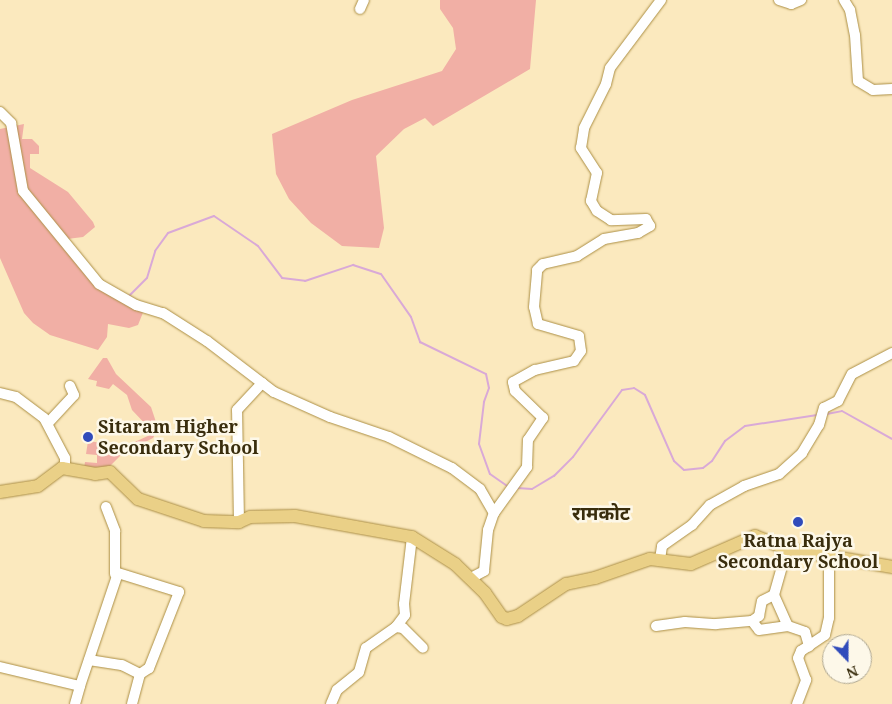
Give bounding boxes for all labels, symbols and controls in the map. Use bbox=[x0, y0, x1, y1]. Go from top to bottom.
place label: Sitaram Higher Secondary School bbox=[98, 416, 259, 458]
marker: Sitaram Higher Secondary School bbox=[82, 431, 94, 443]
district label: रामकोट bbox=[572, 503, 630, 525]
marker: Ratna Rajya Secondary School bbox=[792, 516, 804, 528]
place label: Ratna Rajya Secondary School bbox=[718, 530, 878, 572]
north arrow bbox=[822, 634, 872, 684]
text: N bbox=[844, 662, 861, 683]

